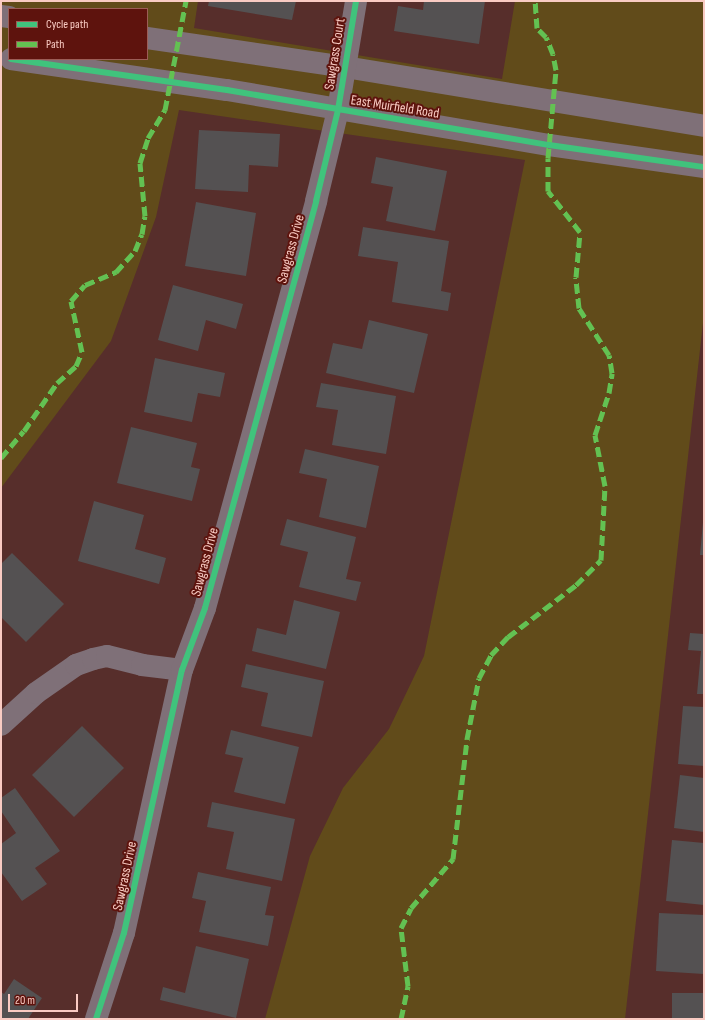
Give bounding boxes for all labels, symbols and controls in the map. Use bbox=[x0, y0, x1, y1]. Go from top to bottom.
legend bbox=[8, 8, 148, 60]
text: Cycle path bbox=[46, 17, 88, 32]
street label: Sawgrass Court bbox=[321, 17, 349, 91]
text: Path bbox=[46, 37, 64, 52]
street label: East Muirfield Road bbox=[350, 92, 440, 122]
street label: Sawgrass Drive bbox=[274, 213, 308, 285]
street label: Sawgrass Drive bbox=[188, 526, 222, 598]
street label: Sawgrass Drive bbox=[109, 840, 141, 912]
scale bar bbox=[10, 986, 80, 1012]
text: 20 m bbox=[15, 993, 35, 1008]

